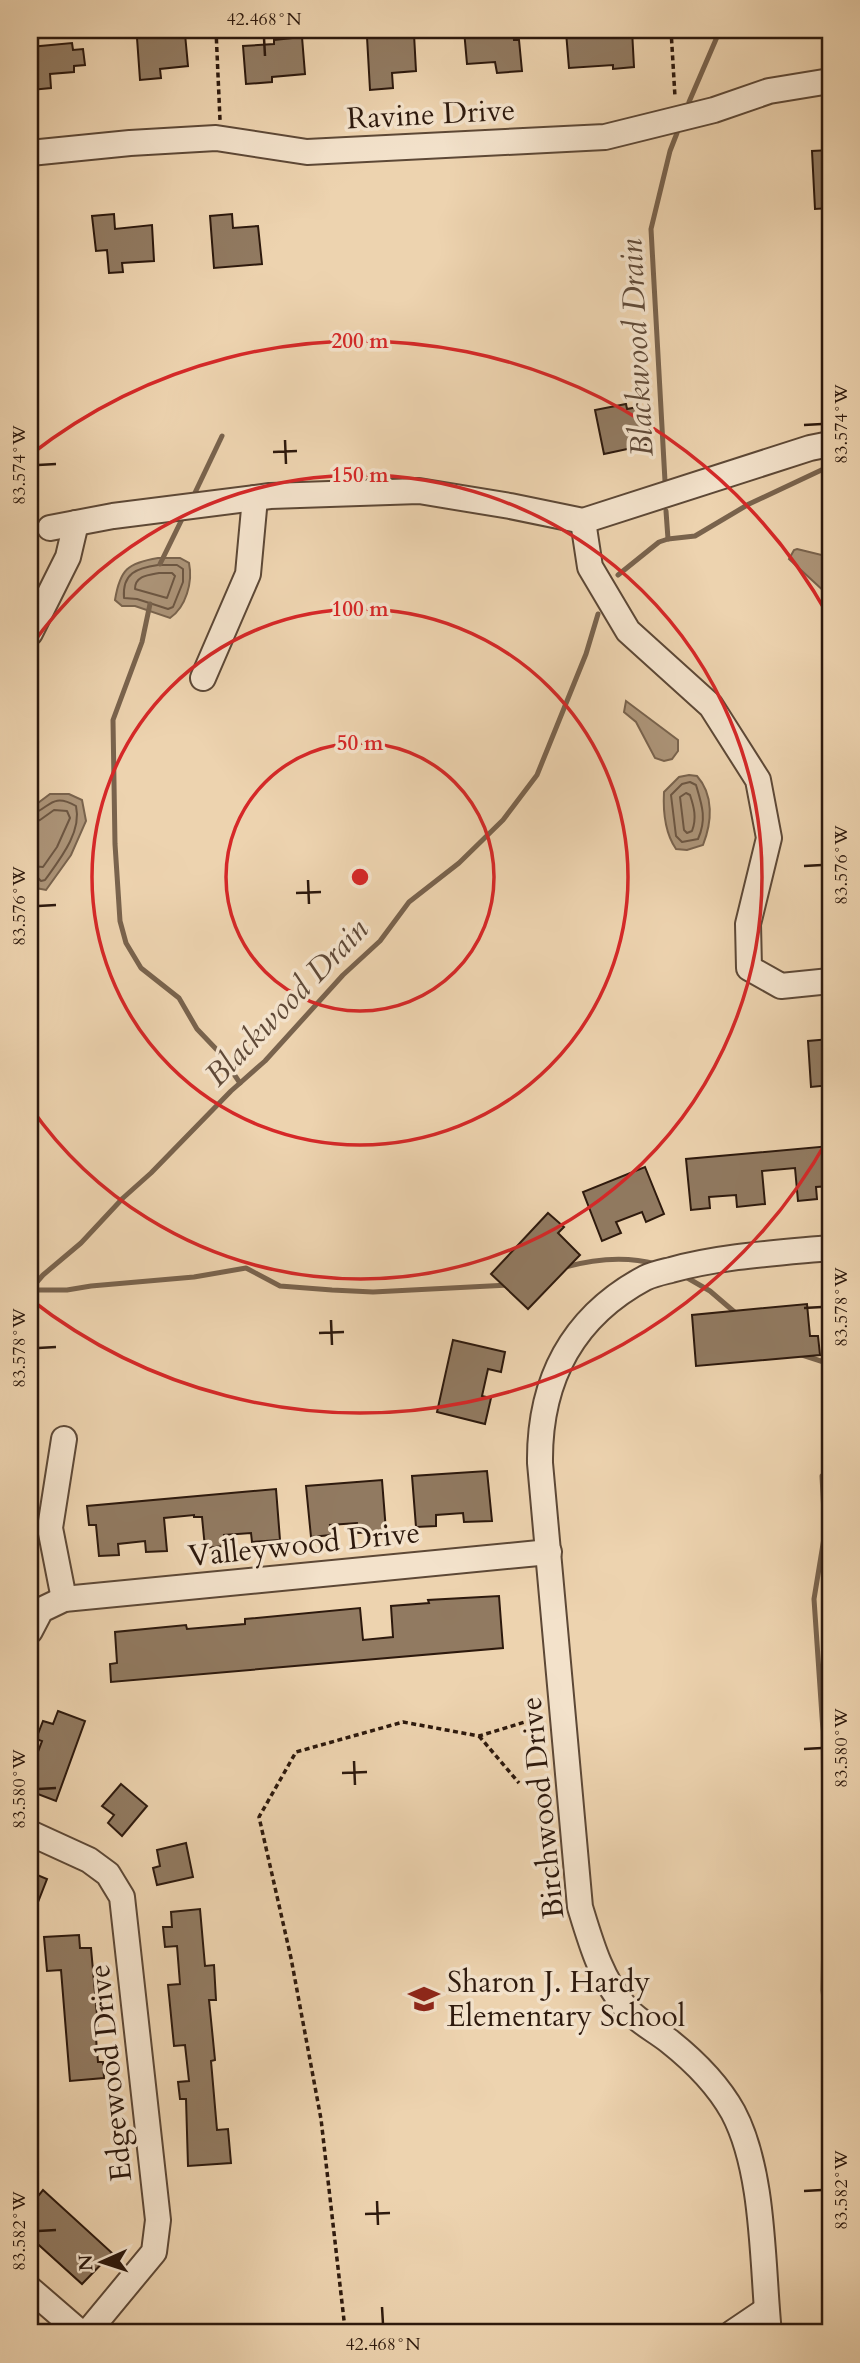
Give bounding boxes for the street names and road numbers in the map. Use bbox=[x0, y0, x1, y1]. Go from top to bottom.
street label: Ravine Drive bbox=[346, 90, 516, 139]
street label: Valleywood Drive bbox=[186, 1512, 422, 1577]
street label: Birchwood Drive bbox=[510, 1695, 575, 1921]
street label: Edgewood Drive bbox=[79, 1962, 142, 2183]

